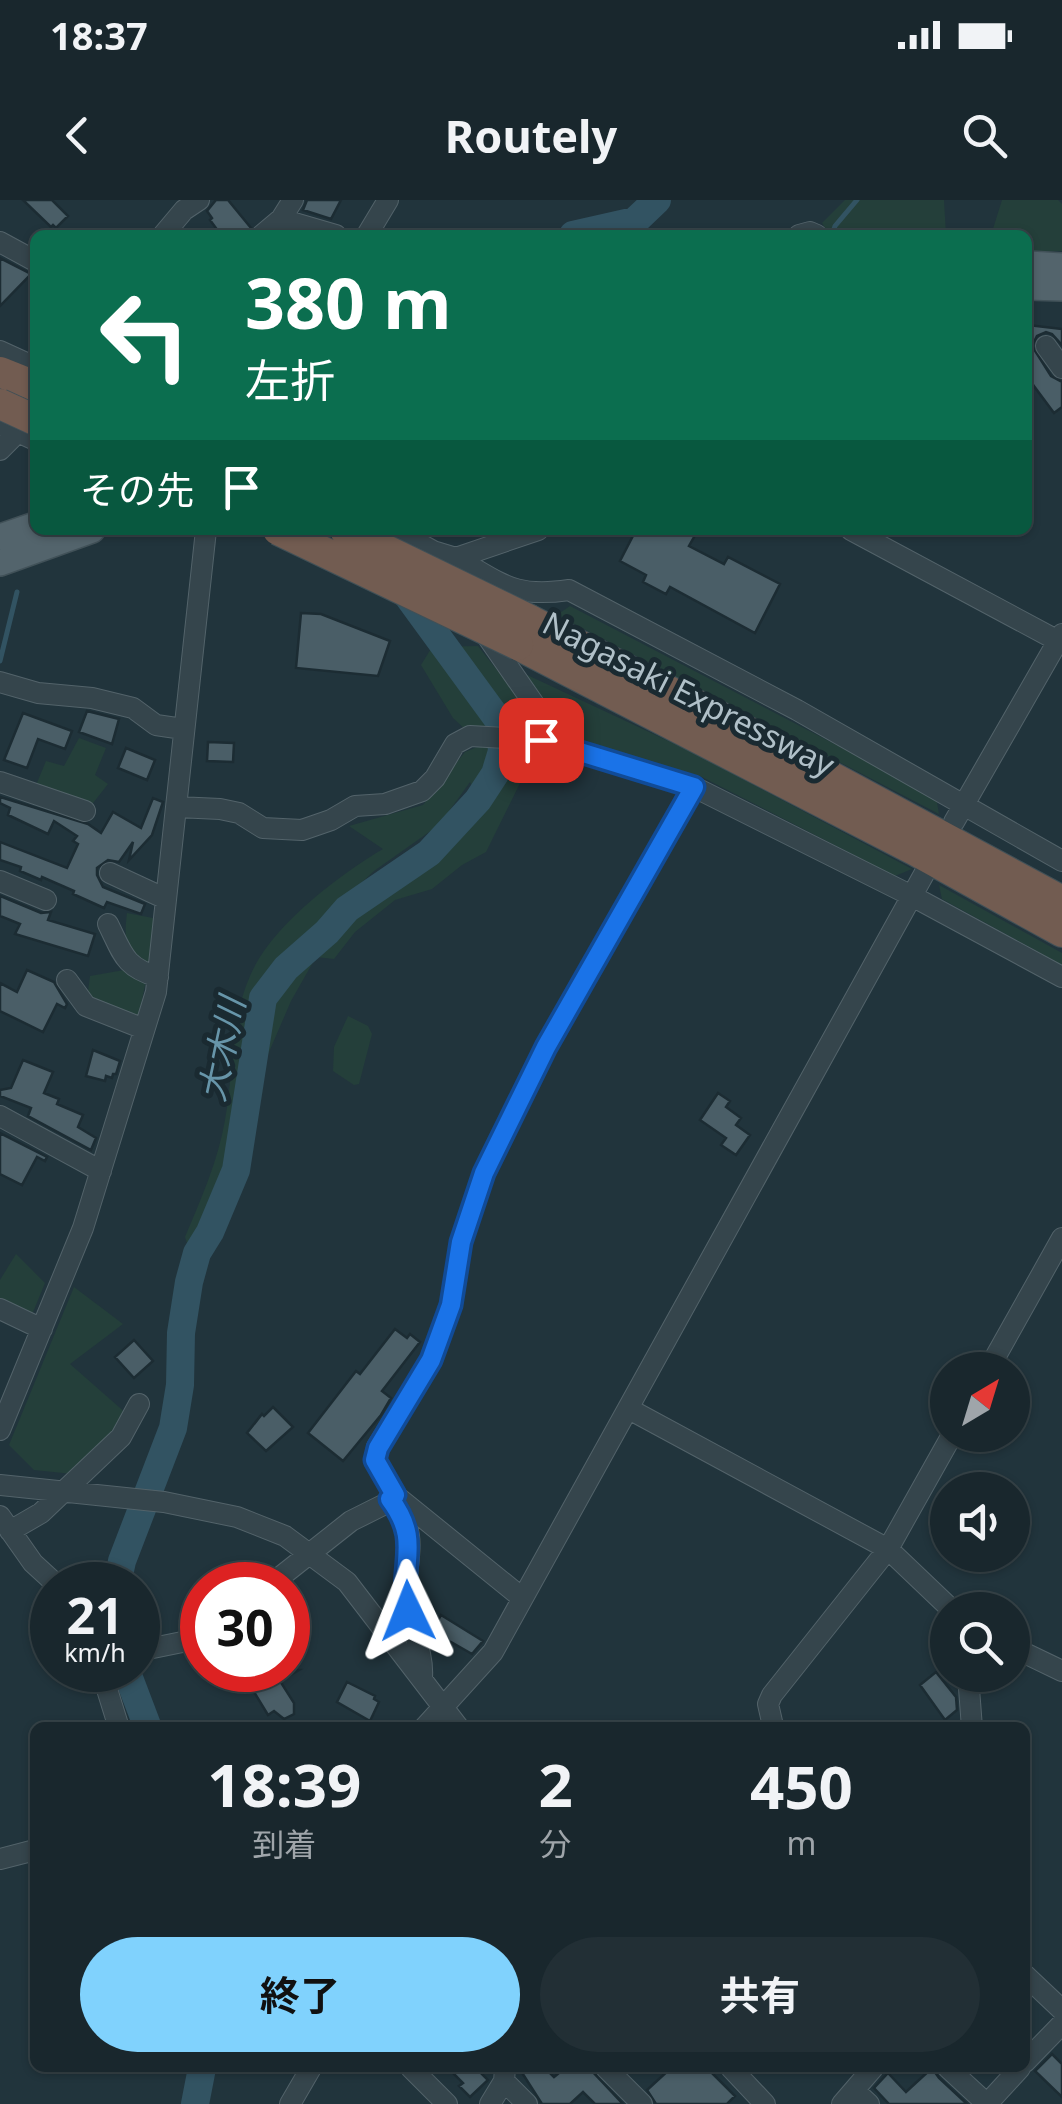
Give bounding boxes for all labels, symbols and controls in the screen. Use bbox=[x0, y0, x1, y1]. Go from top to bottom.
text: 18:37 bbox=[50, 9, 148, 61]
text: Routely bbox=[445, 105, 617, 166]
icon: back bbox=[50, 108, 105, 163]
icon: search bbox=[957, 108, 1012, 163]
text: 380 m bbox=[245, 254, 452, 350]
icon: left bbox=[80, 270, 210, 400]
text: 左折 bbox=[245, 349, 335, 410]
icon: arrive bbox=[214, 460, 269, 515]
text: その先 bbox=[80, 463, 194, 515]
street label: Nagasaki Expressway bbox=[536, 601, 843, 786]
pin bbox=[499, 698, 584, 783]
icon: arrive bbox=[514, 713, 569, 768]
water label: 大木川 bbox=[187, 989, 256, 1105]
north arrow bbox=[930, 1352, 1030, 1452]
map controls bbox=[930, 1352, 1030, 1692]
button: sound bbox=[930, 1472, 1030, 1572]
position arrow bbox=[356, 1559, 460, 1663]
speed limit sign: 30 bbox=[180, 1562, 310, 1692]
text: 21 bbox=[66, 1581, 124, 1649]
button: search bbox=[930, 1592, 1030, 1692]
text: km/h bbox=[64, 1635, 126, 1669]
text: 18:39 bbox=[207, 1743, 361, 1825]
text: 2 bbox=[538, 1743, 573, 1825]
text: 450 bbox=[750, 1745, 853, 1827]
text: m bbox=[786, 1821, 816, 1864]
text: 到着 bbox=[252, 1822, 316, 1865]
text: 分 bbox=[540, 1822, 572, 1865]
button: 終了 bbox=[80, 1937, 520, 2052]
button: 共有 bbox=[540, 1937, 980, 2052]

